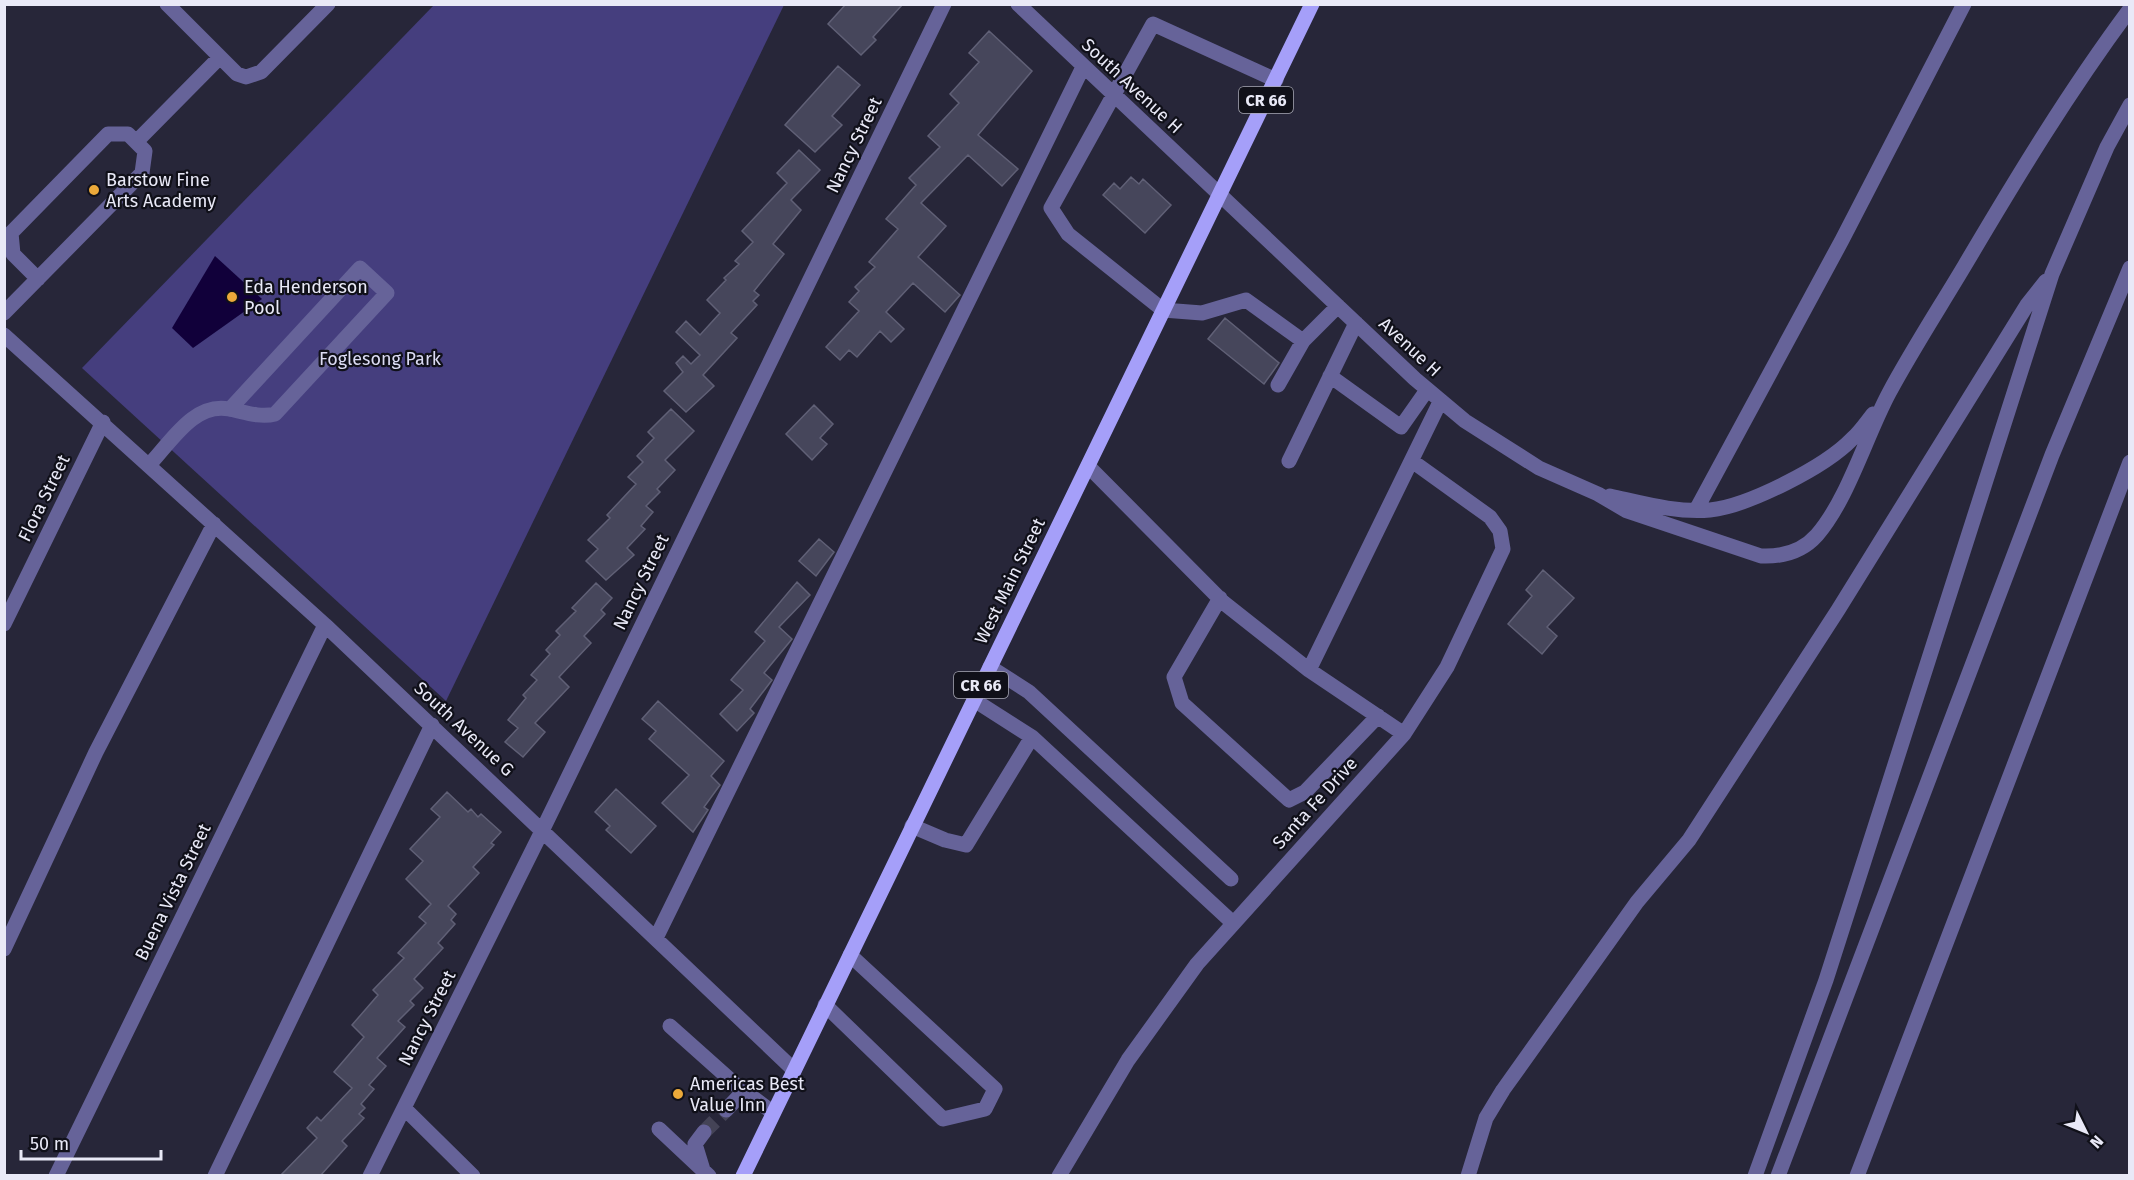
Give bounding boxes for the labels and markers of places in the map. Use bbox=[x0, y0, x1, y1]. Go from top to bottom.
place label: Barstow Fine Arts Academy bbox=[106, 169, 216, 212]
marker: Barstow Fine Arts Academy bbox=[87, 183, 101, 197]
place label: Eda Henderson Pool bbox=[244, 276, 368, 319]
marker: Eda Henderson Pool bbox=[225, 290, 239, 304]
place label: Americas Best Value Inn bbox=[690, 1073, 805, 1116]
marker: Americas Best Value Inn bbox=[671, 1087, 685, 1101]

